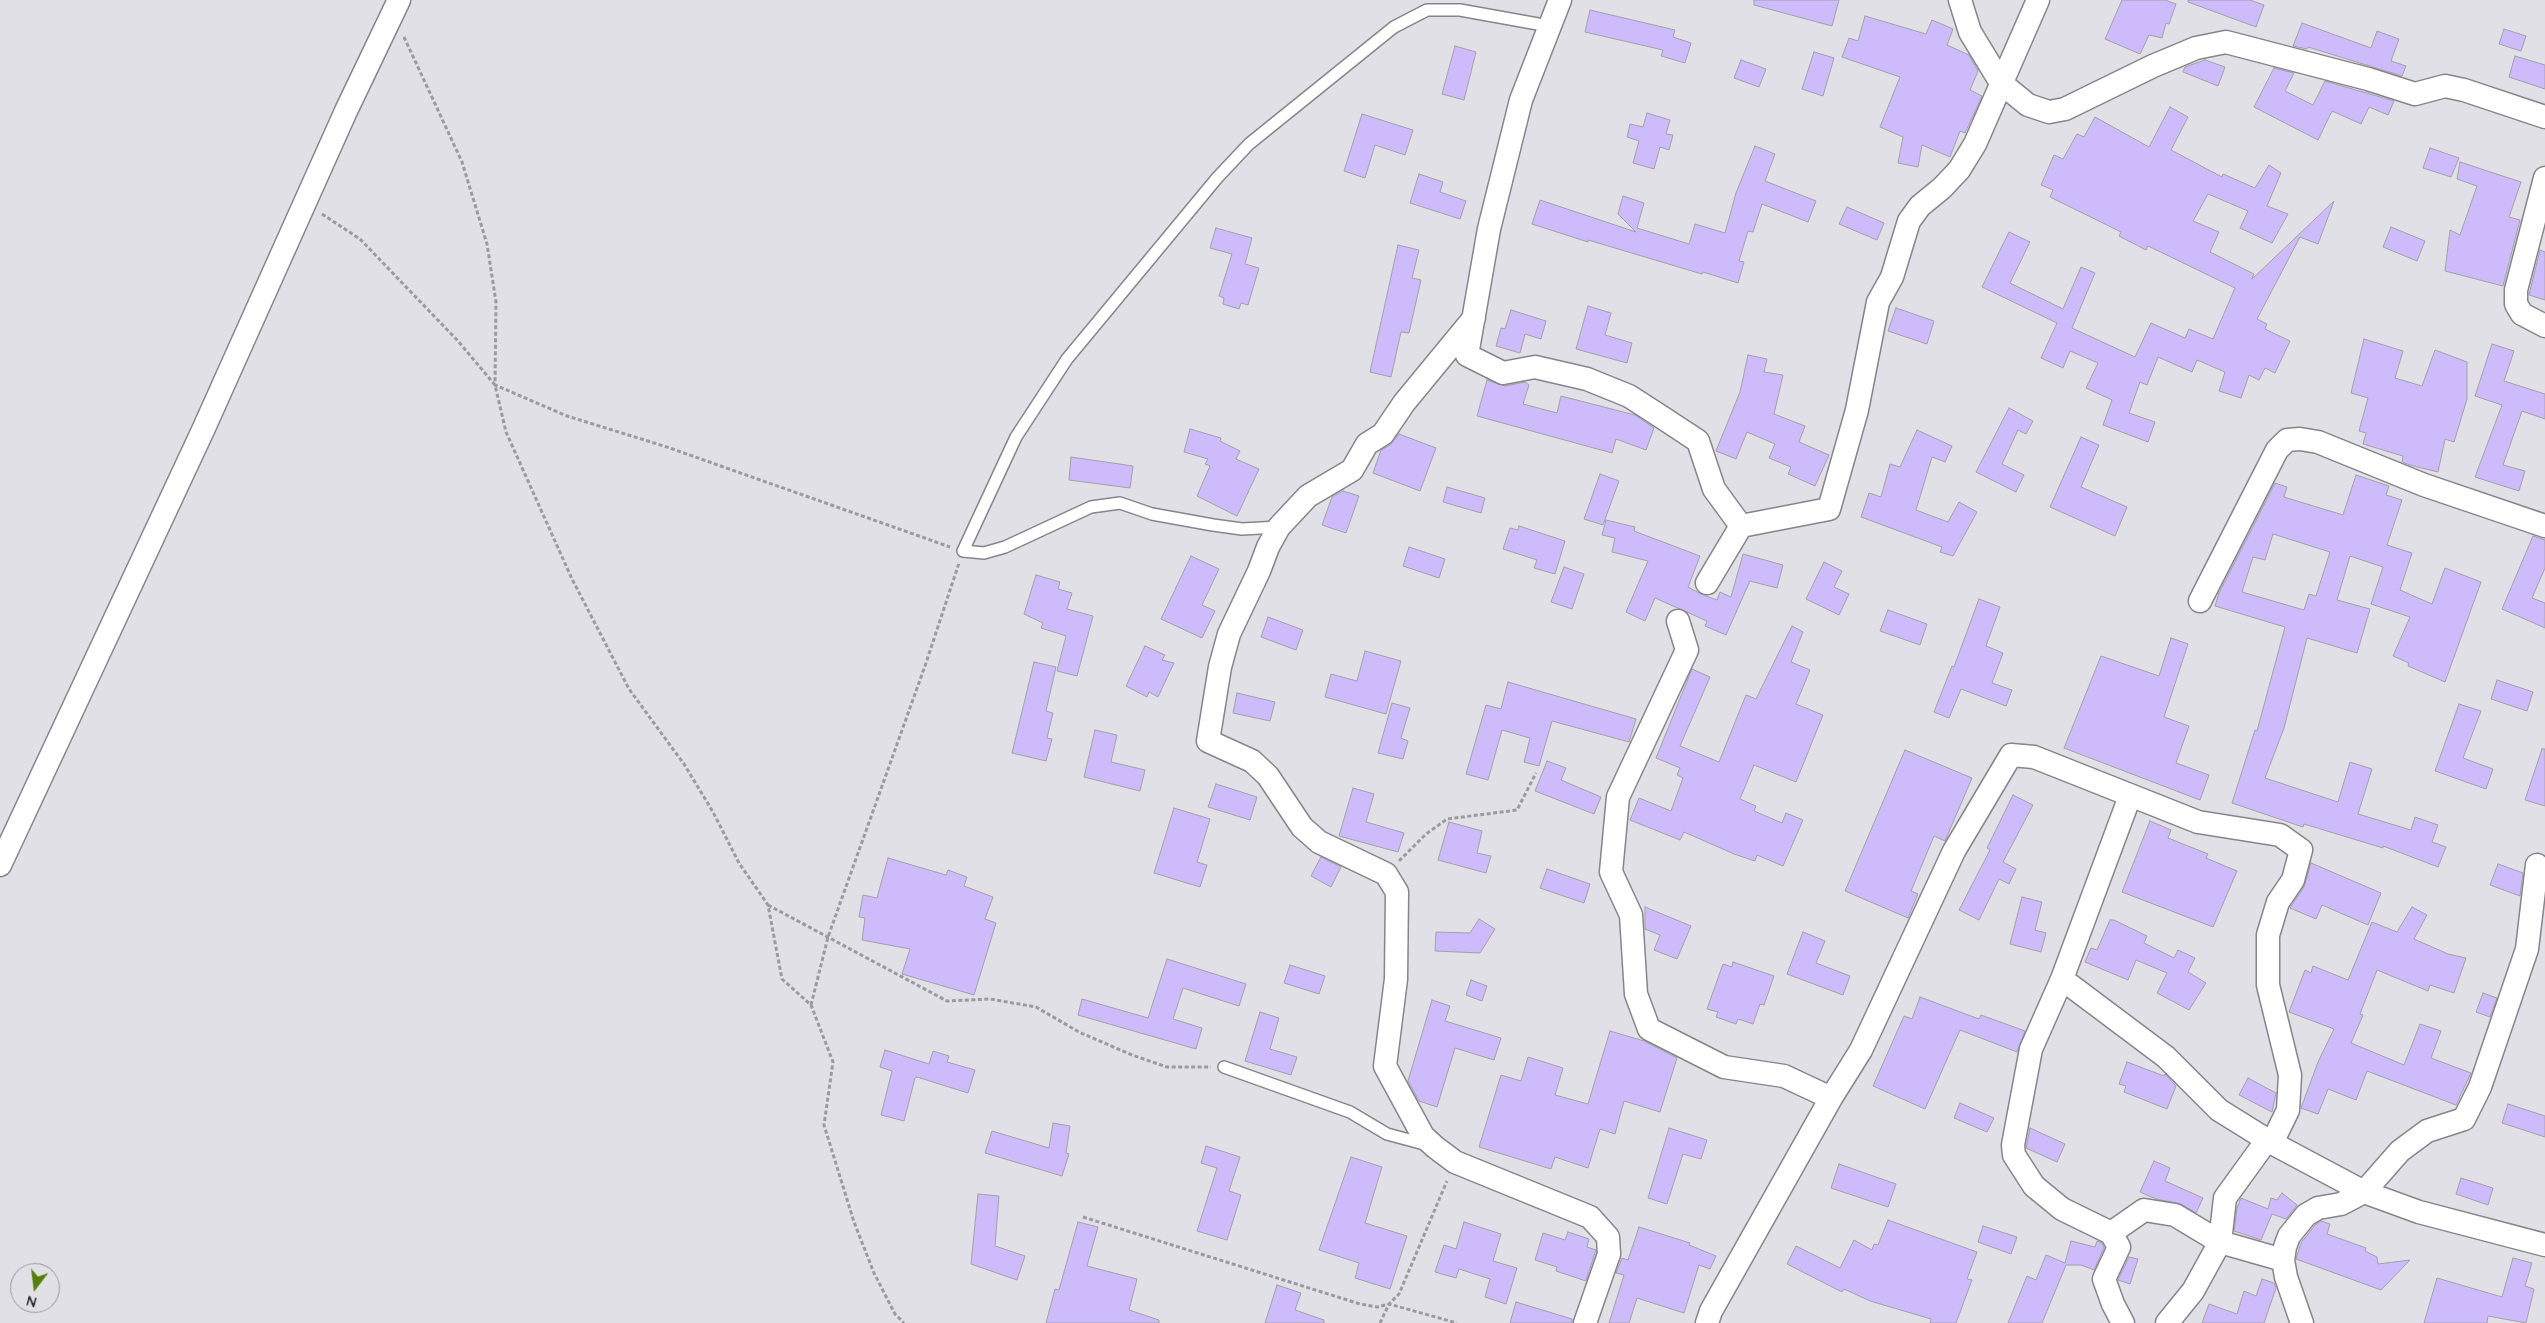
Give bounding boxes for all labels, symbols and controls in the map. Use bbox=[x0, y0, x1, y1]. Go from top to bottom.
north arrow bbox=[10, 1263, 60, 1313]
text: N bbox=[24, 1291, 39, 1312]

